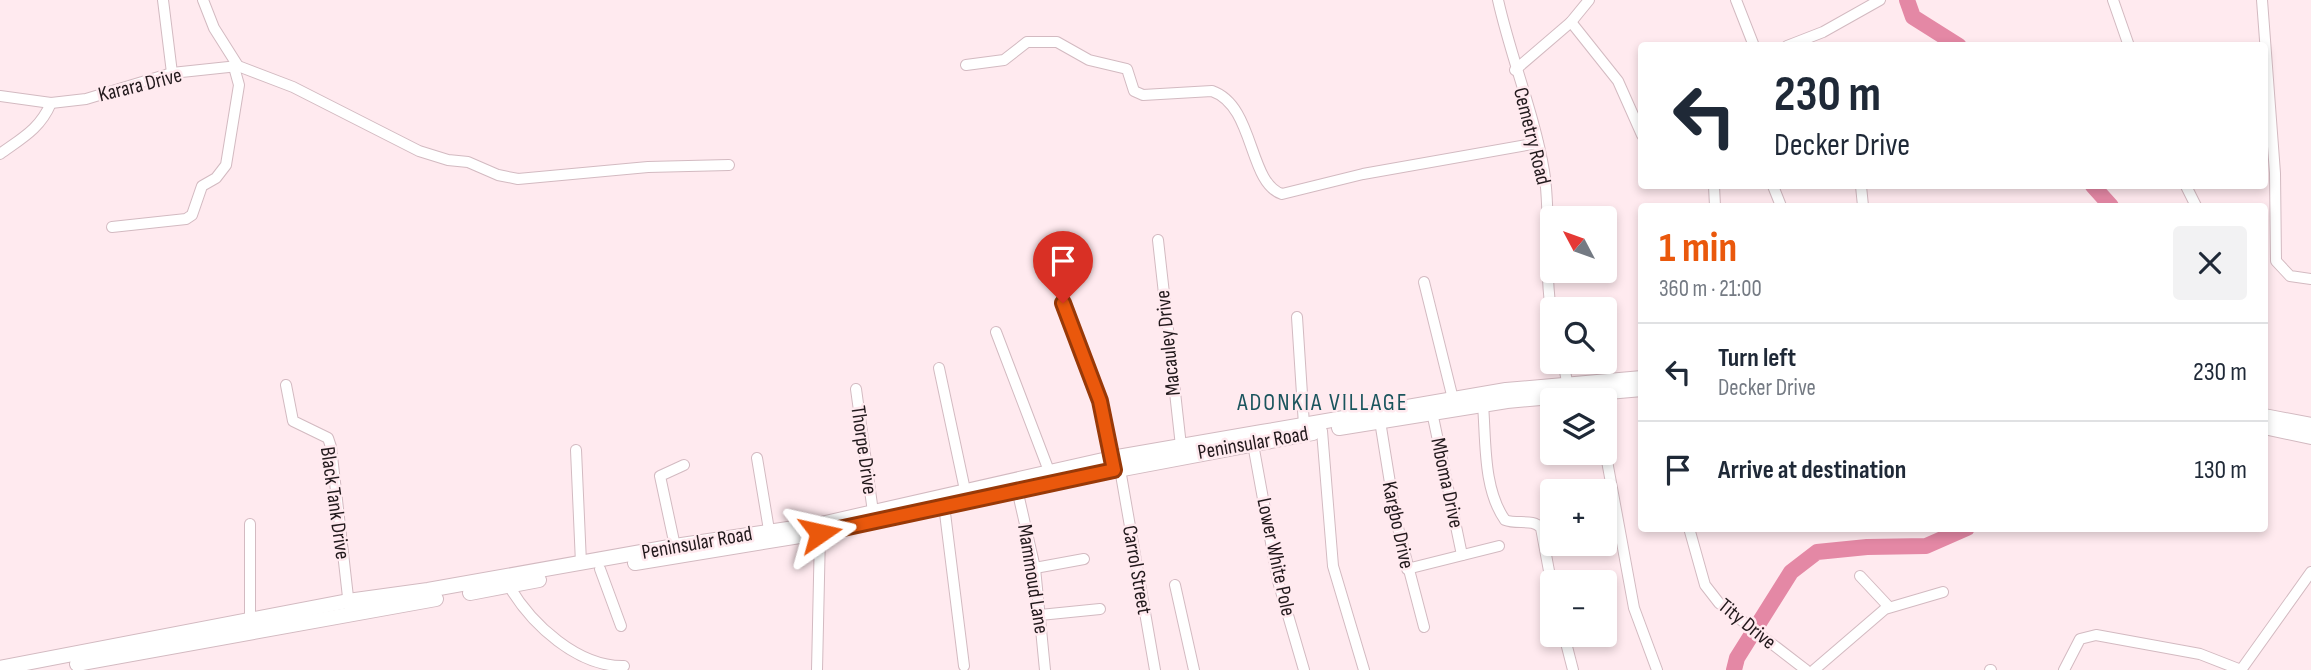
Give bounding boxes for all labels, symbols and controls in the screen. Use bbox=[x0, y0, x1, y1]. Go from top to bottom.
street label: Karara Drive bbox=[96, 63, 184, 107]
text: 230 m bbox=[1774, 66, 1881, 125]
icon: left bbox=[1659, 70, 1750, 161]
street label: Cemetry Road bbox=[1508, 85, 1556, 187]
text: Decker Drive bbox=[1774, 126, 1910, 165]
north arrow bbox=[1540, 206, 1617, 284]
map controls bbox=[1540, 206, 1617, 647]
text: 1 min bbox=[1659, 223, 1737, 274]
button: close bbox=[2173, 226, 2247, 300]
pin bbox=[1033, 231, 1093, 303]
icon: arrive bbox=[1044, 242, 1082, 280]
text: 360 m · 21:00 bbox=[1659, 275, 1762, 303]
street label: Macauley Drive bbox=[1150, 289, 1186, 397]
button: search bbox=[1540, 297, 1617, 374]
text: Turn left bbox=[1718, 343, 1796, 374]
icon: left bbox=[1659, 353, 1697, 391]
text: 230 m bbox=[2193, 357, 2247, 388]
text: Decker Drive bbox=[1718, 374, 1816, 402]
district label: ADONKIA VILLAGE bbox=[1236, 388, 1409, 417]
button: layers bbox=[1540, 388, 1617, 465]
street label: Thorpe Drive bbox=[845, 404, 883, 496]
street label: Peninsular Road bbox=[1196, 421, 1310, 465]
street label: Mboma Drive bbox=[1425, 436, 1469, 530]
street label: Black Tank Drive bbox=[315, 445, 355, 561]
icon: arrive bbox=[1659, 451, 1697, 489]
text: Arrive at destination bbox=[1718, 455, 1906, 486]
text: 130 m bbox=[2195, 455, 2247, 486]
street label: Kargbo Drive bbox=[1377, 479, 1419, 571]
button: + bbox=[1540, 479, 1617, 556]
position arrow bbox=[783, 496, 857, 570]
street label: Lower White Pole bbox=[1251, 496, 1301, 618]
street label: Peninsular Road bbox=[640, 521, 754, 565]
street label: Mammoud Lane bbox=[1012, 523, 1054, 635]
street label: Carrol Street bbox=[1117, 524, 1157, 616]
button: − bbox=[1540, 570, 1617, 647]
street label: Tity Drive bbox=[1713, 593, 1781, 655]

